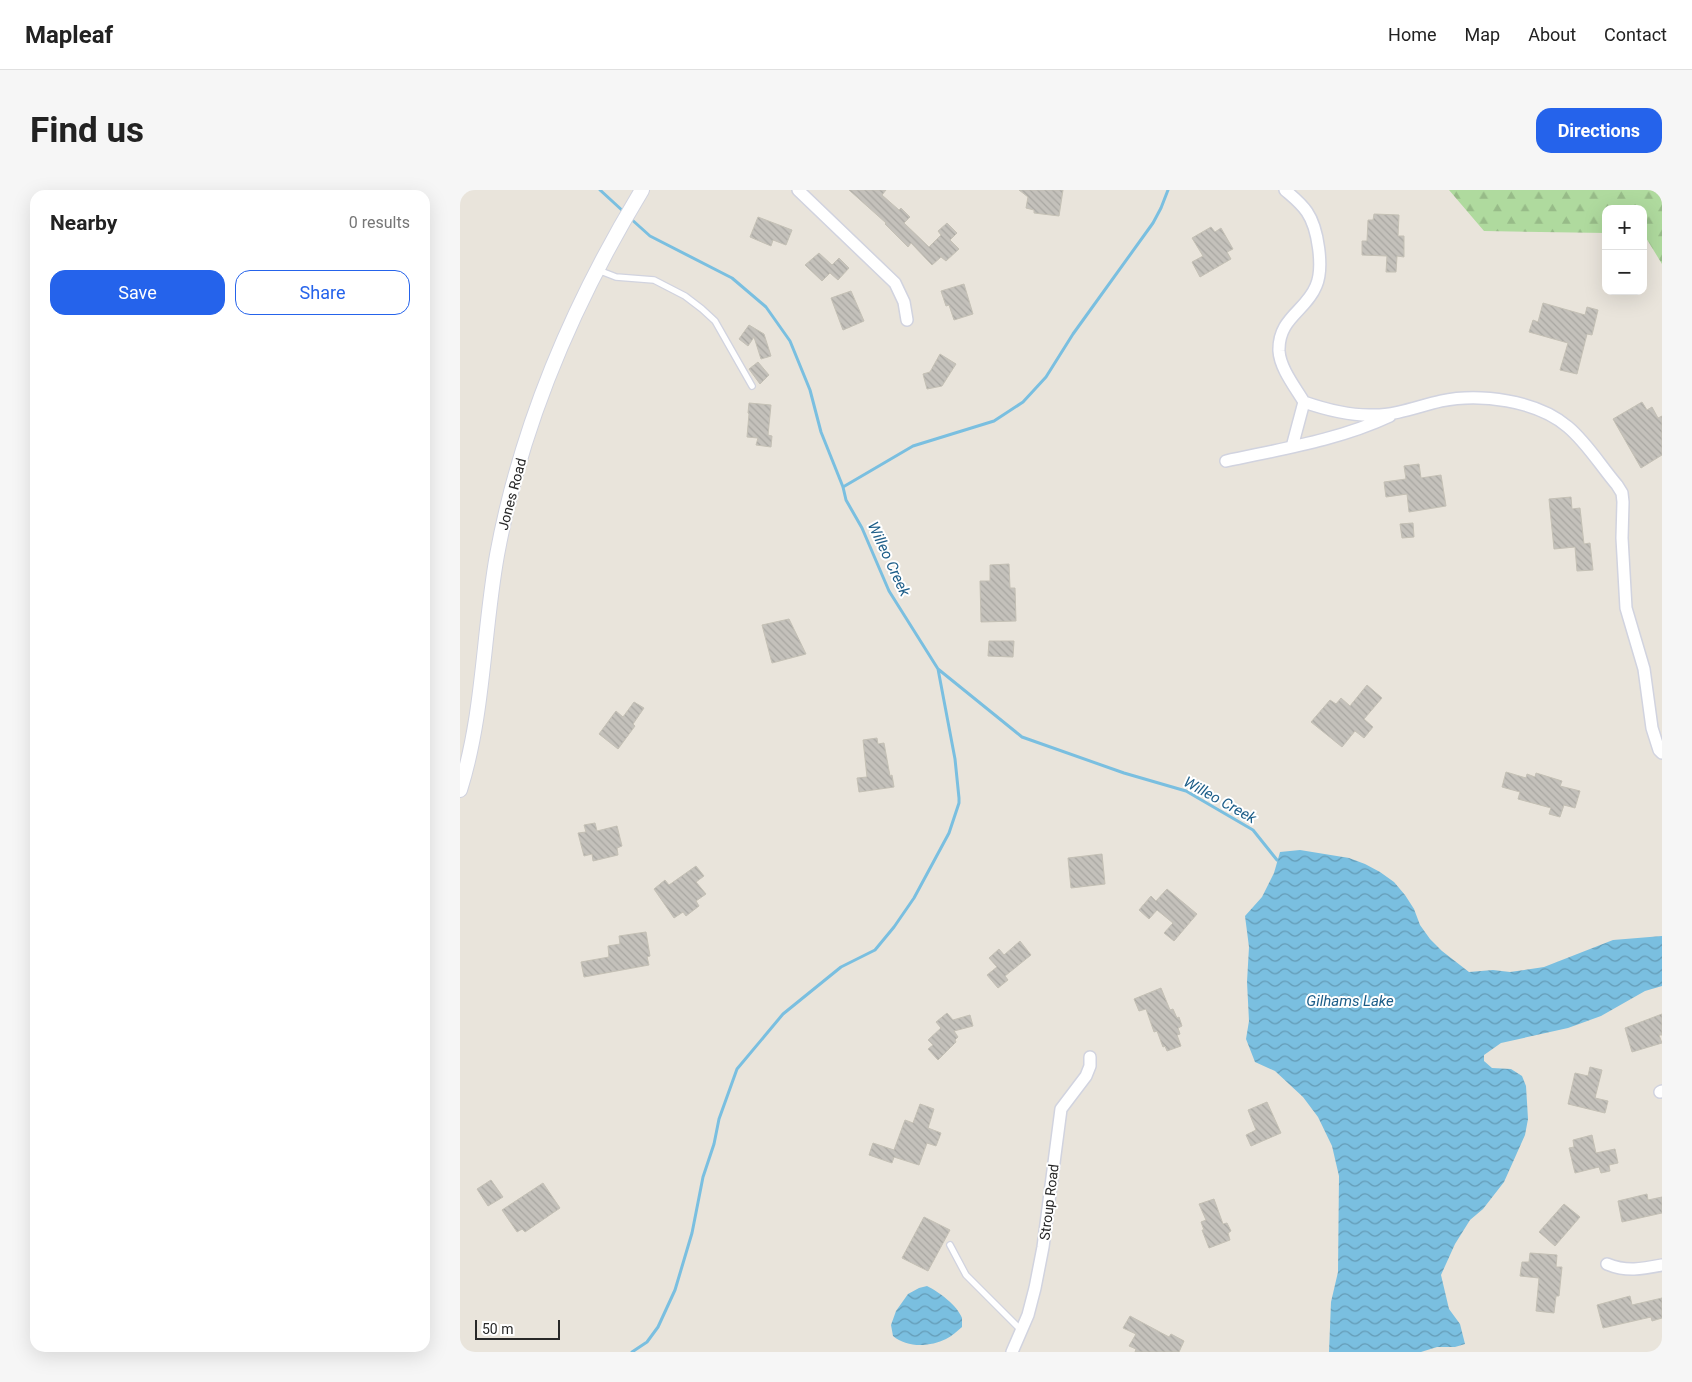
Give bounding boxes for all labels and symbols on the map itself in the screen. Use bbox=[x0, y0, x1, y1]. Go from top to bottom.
street label: Jones Road bbox=[495, 456, 529, 532]
water label: Willeo Creek bbox=[864, 519, 914, 600]
water label: Willeo Creek bbox=[1181, 773, 1260, 828]
water label: Gilhams Lake bbox=[1306, 992, 1394, 1010]
street label: Stroup Road bbox=[1036, 1163, 1062, 1241]
scale bar bbox=[475, 1317, 560, 1340]

